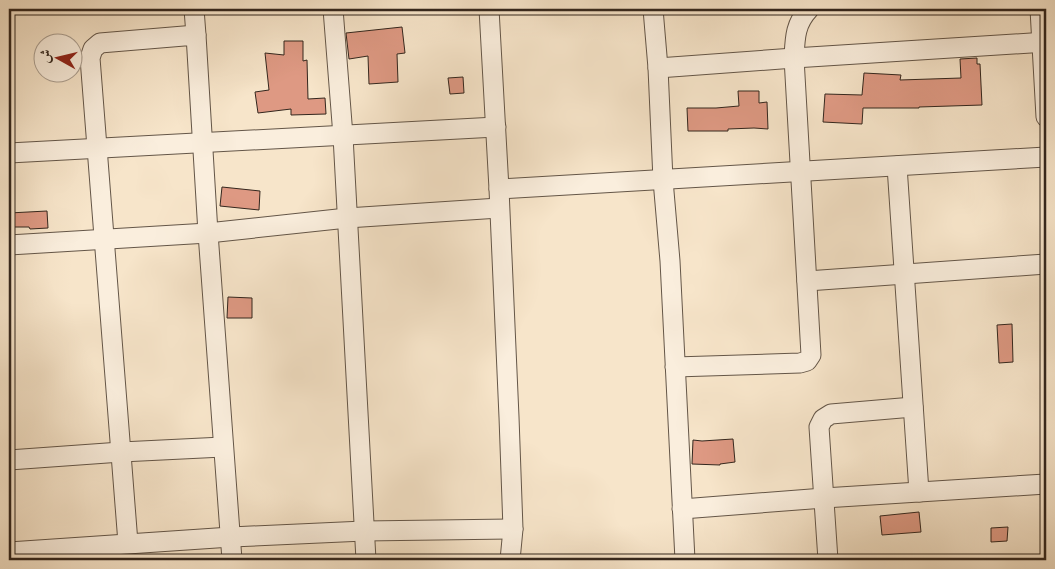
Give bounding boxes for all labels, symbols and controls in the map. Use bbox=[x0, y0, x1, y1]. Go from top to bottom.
north arrow bbox=[32, 32, 82, 82]
text: ش bbox=[36, 48, 56, 64]

